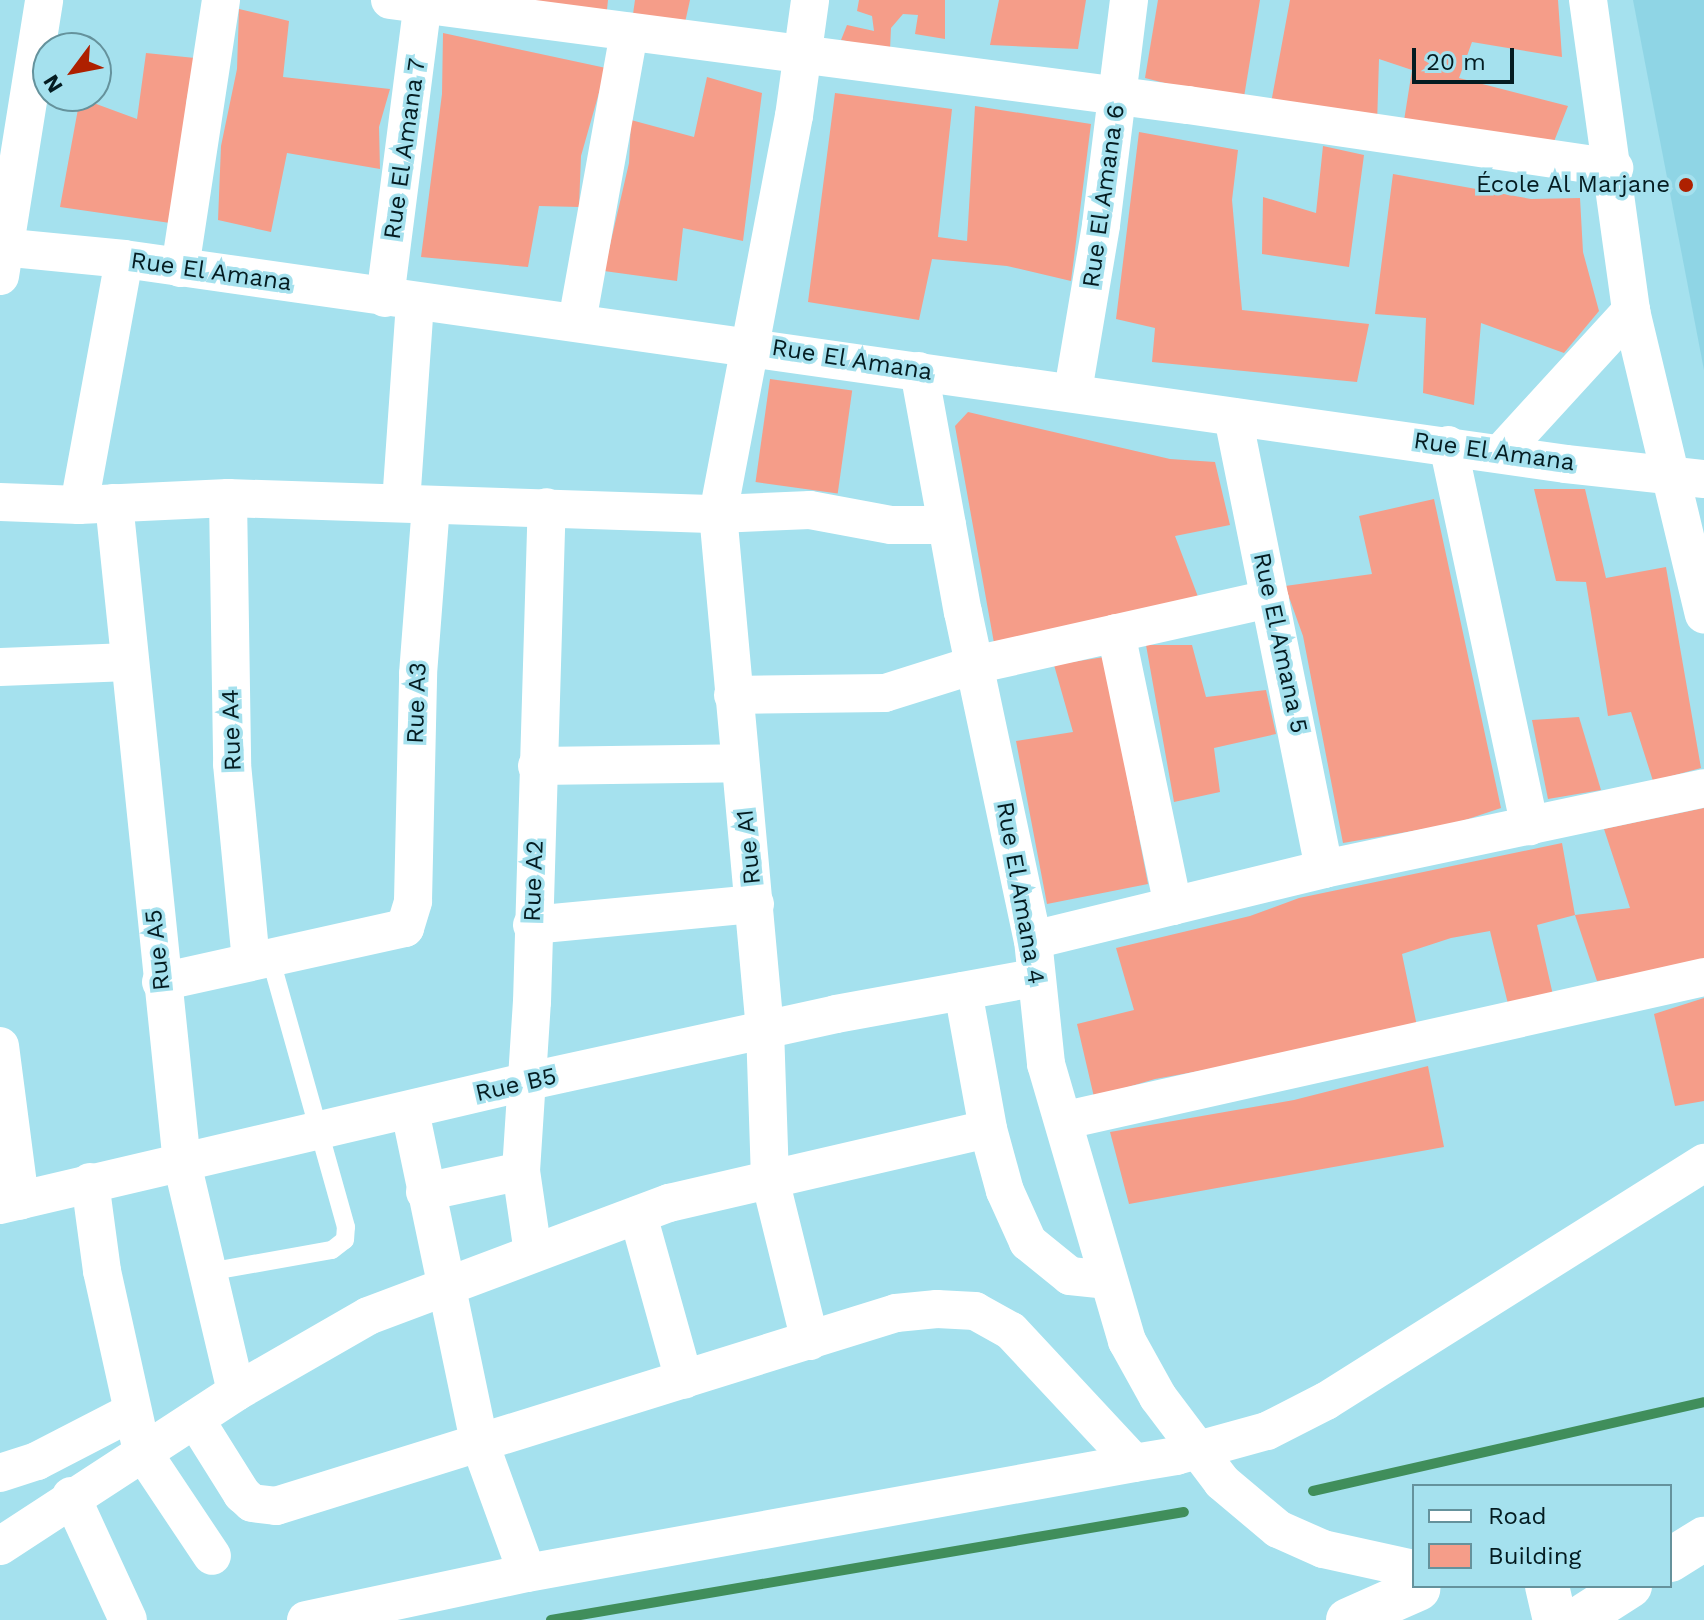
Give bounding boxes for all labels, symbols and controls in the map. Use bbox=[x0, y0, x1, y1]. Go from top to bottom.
north arrow bbox=[32, 32, 112, 112]
scale bar bbox=[1416, 32, 1518, 82]
text: 20 m bbox=[1426, 48, 1486, 76]
street label: Rue El Amana 7 bbox=[378, 55, 432, 243]
text: N bbox=[38, 70, 68, 97]
street label: Rue El Amana 6 bbox=[1077, 101, 1131, 291]
place label: École Al Marjane bbox=[1474, 171, 1670, 199]
marker: École Al Marjane bbox=[1677, 176, 1695, 194]
street label: Rue El Amana bbox=[128, 246, 294, 298]
street label: Rue El Amana bbox=[769, 333, 935, 387]
street label: Rue El Amana bbox=[1411, 426, 1577, 478]
street label: Rue El Amana 5 bbox=[1247, 549, 1313, 737]
street label: Rue A3 bbox=[401, 661, 433, 745]
street label: Rue A4 bbox=[216, 688, 248, 772]
street label: Rue El Amana 4 bbox=[990, 798, 1050, 988]
street label: Rue A1 bbox=[731, 808, 767, 886]
street label: Rue A2 bbox=[518, 839, 550, 923]
street label: Rue A5 bbox=[139, 908, 177, 992]
street label: Rue B5 bbox=[473, 1062, 559, 1108]
legend bbox=[1412, 1484, 1672, 1588]
text: Road bbox=[1488, 1502, 1547, 1530]
text: Building bbox=[1488, 1542, 1581, 1570]

